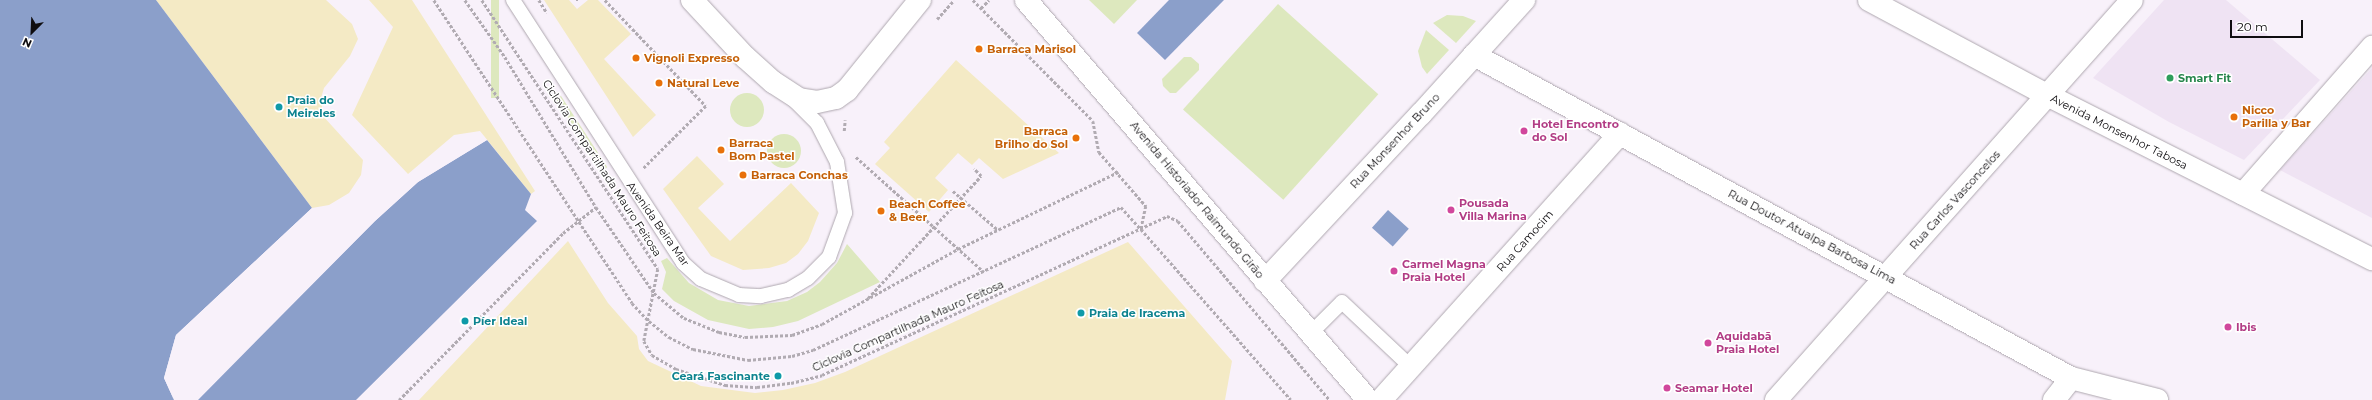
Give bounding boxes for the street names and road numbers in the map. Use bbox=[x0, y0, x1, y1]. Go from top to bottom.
street label: Ciclovia Compartilhada Mauro Feitosa bbox=[540, 77, 664, 259]
street label: Rua Monsenhor Bruno bbox=[1348, 91, 1442, 191]
street label: Avenida Monsenhor Tabosa bbox=[2048, 92, 2190, 172]
street label: Avenida Historiador Raimundo Girão bbox=[1127, 119, 1267, 281]
street label: Rua Carlos Vasconcelos bbox=[1907, 148, 2003, 252]
street label: Avenida Beira Mar bbox=[624, 179, 692, 269]
street label: Rua Doutor Atualpa Barbosa Lima bbox=[1726, 187, 1898, 287]
street label: Rua Camocim bbox=[1494, 208, 1556, 274]
street label: Ciclovia Compartilhada Mauro Feitosa bbox=[810, 278, 1006, 374]

